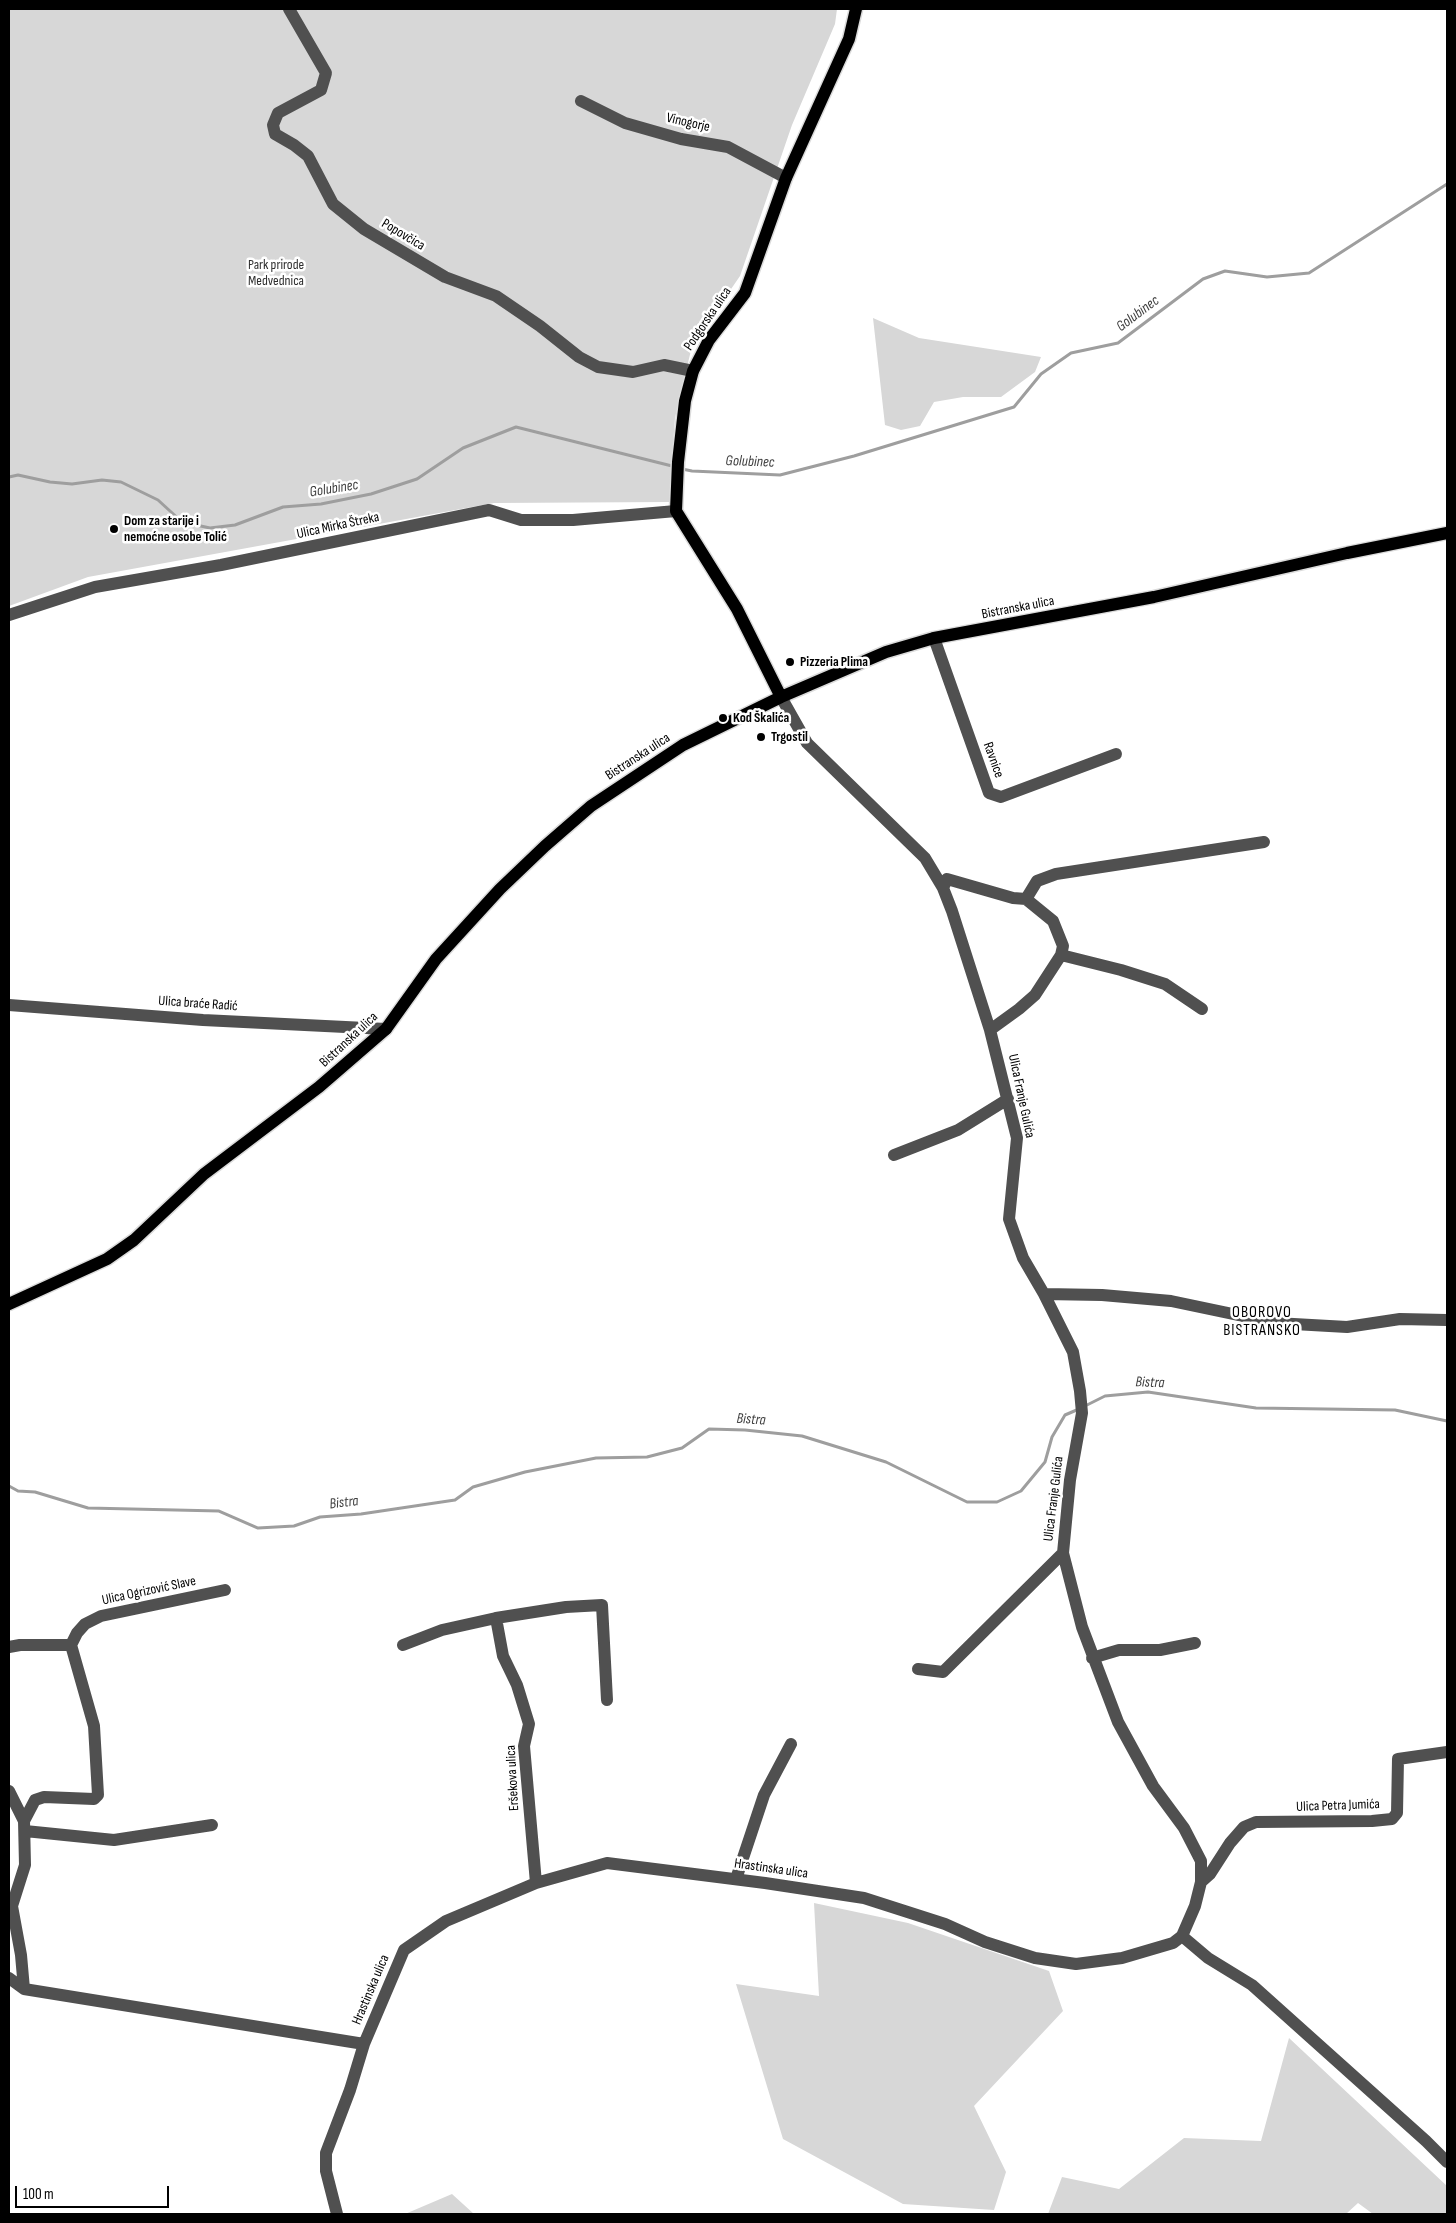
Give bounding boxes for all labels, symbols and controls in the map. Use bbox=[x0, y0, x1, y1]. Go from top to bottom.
street label: Vinogorje bbox=[665, 110, 711, 136]
street label: Popovčica bbox=[378, 216, 428, 254]
park label: Park prirode Medvednica bbox=[248, 257, 304, 290]
street label: Podgorska ulica bbox=[681, 284, 735, 354]
water label: Golubinec bbox=[1113, 292, 1163, 336]
water label: Golubinec bbox=[725, 452, 775, 472]
water label: Golubinec bbox=[308, 476, 360, 502]
street label: Ulica Mirka Štreka bbox=[295, 509, 381, 543]
place label: Dom za starije i nemoćne osobe Tolić bbox=[124, 513, 227, 546]
marker: Dom za starije i nemoćne osobe Tolić bbox=[108, 523, 120, 535]
street label: Bistranska ulica bbox=[980, 593, 1056, 623]
place label: Pizzeria Plima bbox=[800, 654, 868, 670]
marker: Pizzeria Plima bbox=[784, 656, 796, 668]
place label: Kod Škalića bbox=[733, 710, 789, 726]
marker: Kod Škalića bbox=[717, 712, 729, 724]
place label: Trgostil bbox=[771, 729, 808, 745]
street label: Bistranska ulica bbox=[603, 730, 673, 784]
marker: Trgostil bbox=[755, 731, 767, 743]
street label: Ravnice bbox=[979, 740, 1007, 780]
street label: Ulica braće Radić bbox=[158, 993, 238, 1015]
street label: Bistranska ulica bbox=[316, 1009, 382, 1071]
street label: Ulica Franje Gulića bbox=[1004, 1052, 1038, 1140]
district label: OBOROVO BISTRANSKO bbox=[1222, 1303, 1302, 1341]
water label: Bistra bbox=[1135, 1373, 1165, 1393]
water label: Bistra bbox=[736, 1410, 766, 1430]
street label: Ulica Franje Gulića bbox=[1040, 1456, 1068, 1542]
water label: Bistra bbox=[328, 1492, 360, 1514]
street label: Ulica Ogrizović Slave bbox=[100, 1573, 198, 1609]
street label: Eršekova ulica bbox=[503, 1745, 523, 1811]
street label: Ulica Petra Jumića bbox=[1296, 1796, 1380, 1816]
street label: Hrastinska ulica bbox=[733, 1856, 809, 1882]
street label: Hrastinska ulica bbox=[349, 1953, 393, 2027]
scale bar bbox=[18, 2176, 171, 2208]
text: 100 m bbox=[23, 2185, 54, 2204]

